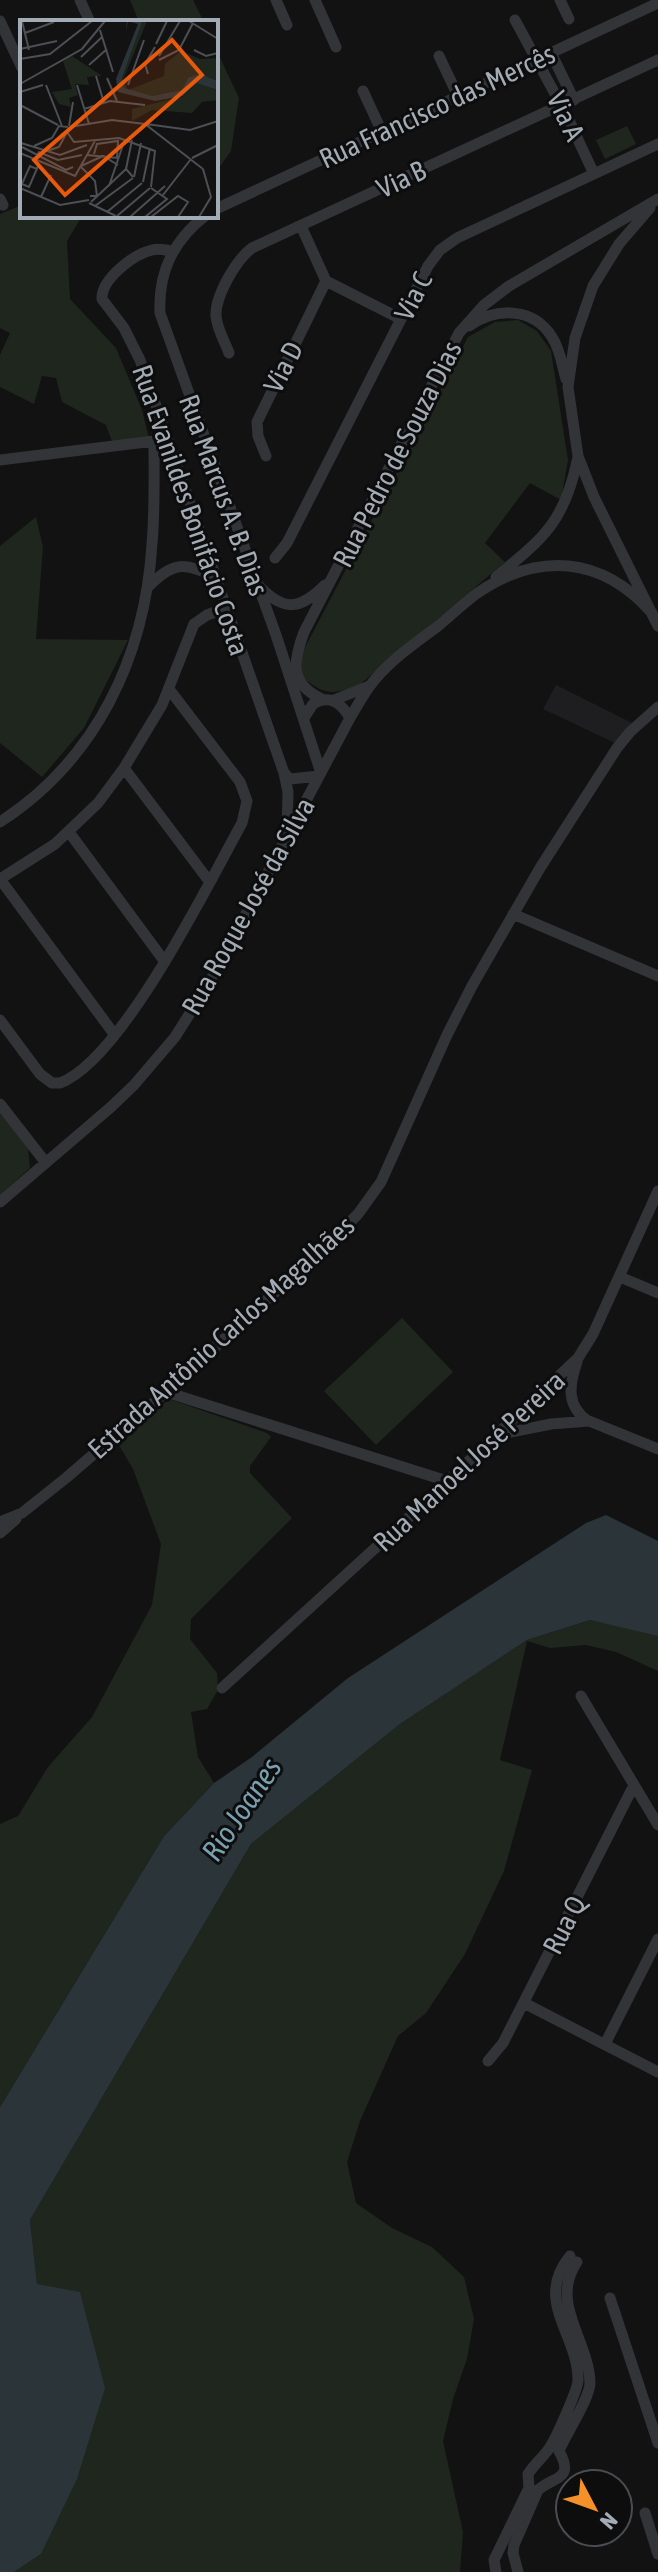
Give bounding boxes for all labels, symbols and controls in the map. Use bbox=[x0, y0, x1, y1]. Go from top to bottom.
inset map bbox=[20, 20, 218, 218]
street label: Rua Francisco das Mercês bbox=[314, 37, 560, 175]
street label: Via A bbox=[540, 86, 592, 146]
street label: Via B bbox=[371, 154, 431, 204]
street label: Via C bbox=[387, 266, 439, 325]
street label: Via D bbox=[257, 336, 309, 398]
street label: Rua Pedro de Souza Dias bbox=[326, 336, 468, 572]
street label: Rua Evanildes Bonifácio Costa bbox=[126, 361, 256, 659]
street label: Rua Marcus A. B. Dias bbox=[173, 390, 275, 600]
street label: Rua Roque José da Silva bbox=[175, 792, 321, 1020]
street label: Estrada Antônio Carlos Magalhães bbox=[81, 1209, 361, 1465]
street label: Rua Manoel José Pereira bbox=[367, 1364, 571, 1558]
water label: Rio Joanes bbox=[194, 1751, 288, 1867]
street label: Rua Q bbox=[536, 1890, 592, 1959]
north arrow bbox=[554, 2468, 634, 2548]
text: N bbox=[595, 2508, 623, 2535]

